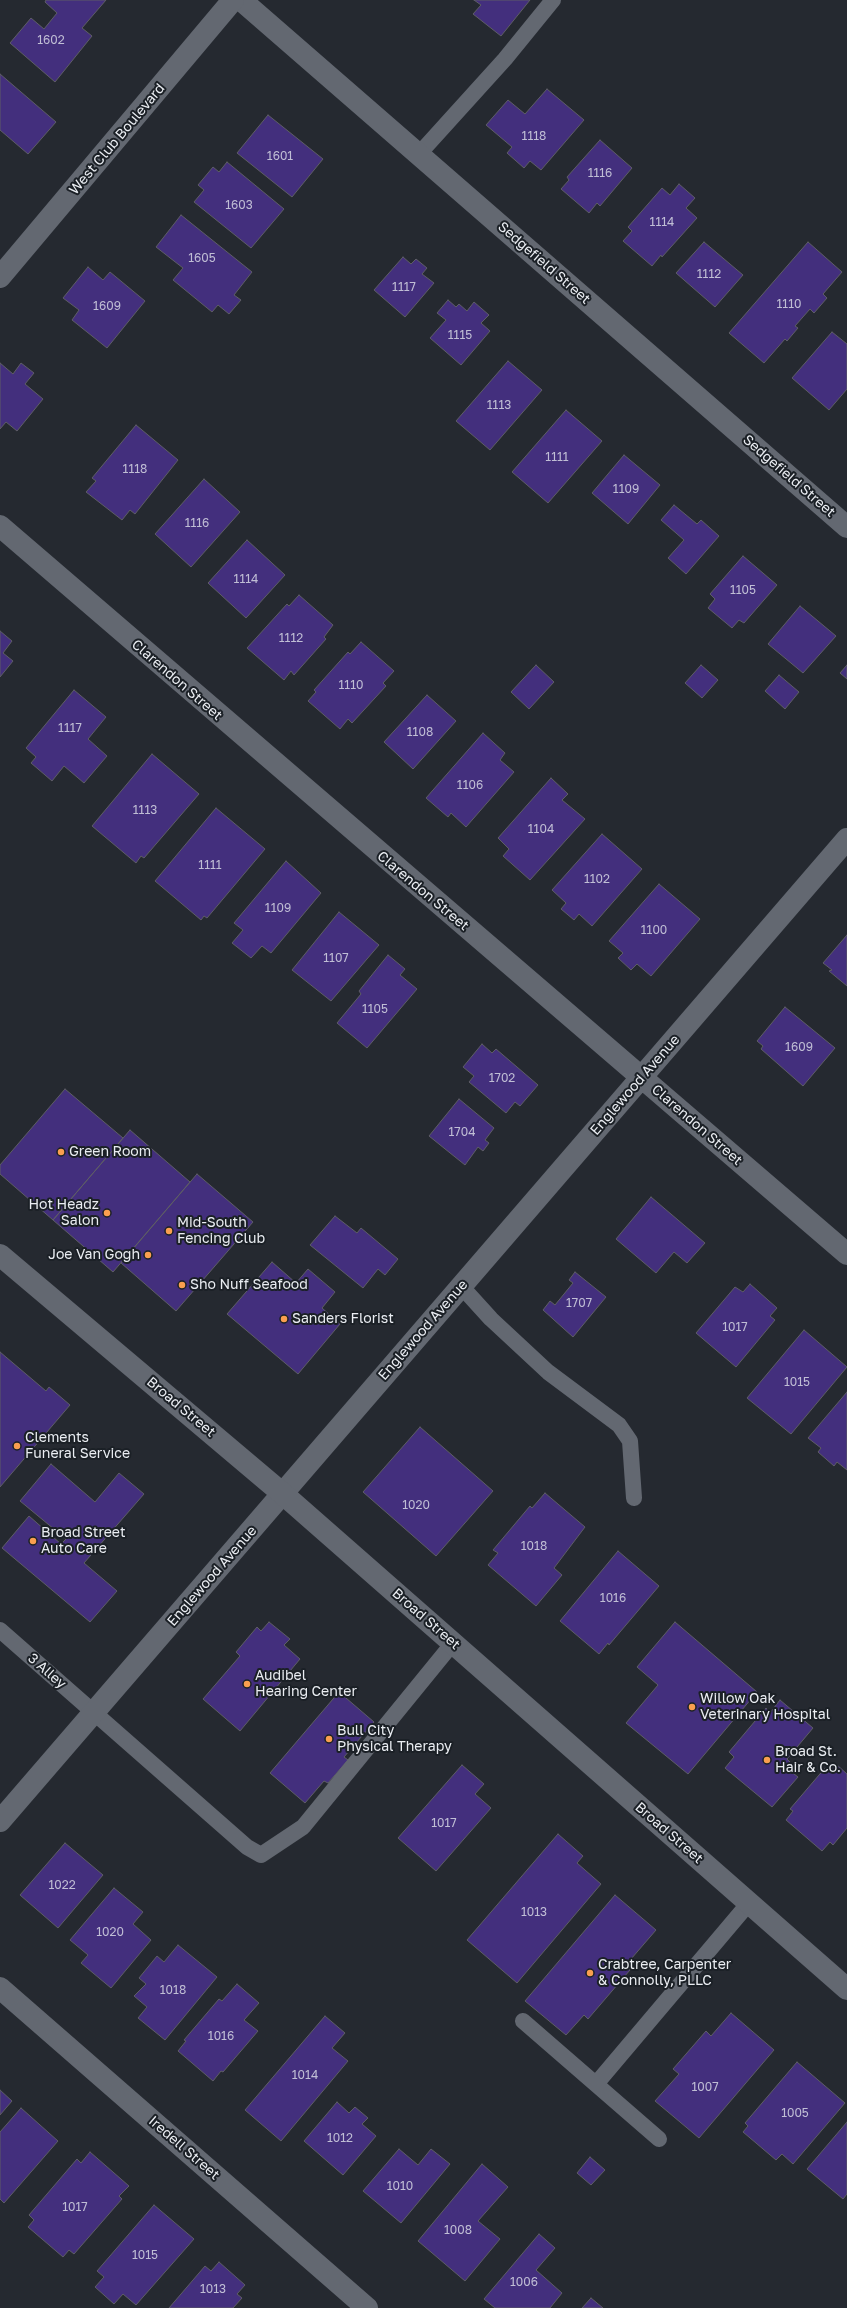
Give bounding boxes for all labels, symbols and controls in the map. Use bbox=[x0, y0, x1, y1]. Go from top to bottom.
house number: 1602 bbox=[37, 33, 65, 47]
street label: West Club Boulevard bbox=[66, 80, 168, 198]
house number: 1118 bbox=[522, 129, 546, 143]
house number: 1601 bbox=[267, 149, 293, 163]
house number: 1116 bbox=[588, 166, 612, 180]
house number: 1603 bbox=[225, 198, 253, 212]
house number: 1114 bbox=[650, 215, 674, 229]
street label: Sedgefield Street bbox=[494, 218, 594, 308]
house number: 1605 bbox=[188, 251, 216, 265]
house number: 1112 bbox=[697, 267, 721, 281]
house number: 1117 bbox=[392, 280, 416, 294]
house number: 1110 bbox=[777, 297, 801, 311]
house number: 1609 bbox=[93, 299, 121, 313]
house number: 1115 bbox=[448, 328, 472, 342]
house number: 1113 bbox=[487, 398, 511, 412]
street label: Sedgefield Street bbox=[739, 431, 839, 521]
house number: 1111 bbox=[545, 450, 569, 464]
house number: 1118 bbox=[123, 462, 147, 476]
house number: 1109 bbox=[613, 482, 639, 496]
house number: 1116 bbox=[185, 516, 209, 530]
house number: 1114 bbox=[234, 572, 258, 586]
house number: 1105 bbox=[730, 583, 756, 597]
house number: 1112 bbox=[279, 631, 303, 645]
street label: Clarendon Street bbox=[128, 636, 226, 724]
house number: 1110 bbox=[339, 678, 363, 692]
house number: 1117 bbox=[58, 721, 82, 735]
house number: 1108 bbox=[407, 725, 433, 739]
house number: 1106 bbox=[457, 778, 483, 792]
house number: 1113 bbox=[133, 803, 157, 817]
house number: 1104 bbox=[528, 822, 554, 836]
street label: Clarendon Street bbox=[374, 848, 472, 934]
house number: 1111 bbox=[198, 858, 222, 872]
house number: 1102 bbox=[584, 872, 610, 886]
house number: 1109 bbox=[265, 901, 291, 915]
house number: 1100 bbox=[641, 923, 667, 937]
house number: 1107 bbox=[323, 951, 349, 965]
house number: 1105 bbox=[362, 1002, 388, 1016]
street label: Englewood Avenue bbox=[587, 1031, 683, 1139]
house number: 1609 bbox=[785, 1040, 813, 1054]
house number: 1702 bbox=[489, 1071, 515, 1085]
street label: Clarendon Street bbox=[648, 1081, 746, 1169]
house number: 1704 bbox=[449, 1125, 475, 1139]
place label: Green Room bbox=[69, 1144, 151, 1160]
marker: Green Room bbox=[56, 1147, 66, 1157]
place label: Hot Headz Salon bbox=[28, 1197, 99, 1230]
marker: Hot Headz Salon bbox=[102, 1208, 112, 1218]
place label: Mid-South Fencing Club bbox=[177, 1215, 265, 1248]
marker: Mid-South Fencing Club bbox=[164, 1226, 174, 1236]
place label: Joe Van Gogh bbox=[48, 1247, 140, 1263]
marker: Joe Van Gogh bbox=[143, 1250, 153, 1260]
street label: Englewood Avenue bbox=[375, 1276, 471, 1384]
place label: Sho Nuff Seafood bbox=[190, 1277, 308, 1293]
marker: Sho Nuff Seafood bbox=[177, 1280, 187, 1290]
house number: 1707 bbox=[566, 1296, 592, 1310]
place label: Sanders Florist bbox=[292, 1311, 394, 1327]
marker: Sanders Florist bbox=[279, 1314, 289, 1324]
house number: 1017 bbox=[722, 1320, 748, 1334]
street label: Broad Street bbox=[143, 1373, 219, 1441]
house number: 1015 bbox=[784, 1375, 810, 1389]
place label: Clements Funeral Service bbox=[25, 1430, 130, 1462]
marker: Clements Funeral Service bbox=[12, 1441, 22, 1451]
house number: 1020 bbox=[402, 1498, 430, 1512]
street label: Englewood Avenue bbox=[164, 1522, 260, 1630]
place label: Broad Street Auto Care bbox=[41, 1525, 126, 1558]
marker: Broad Street Auto Care bbox=[28, 1536, 38, 1546]
house number: 1018 bbox=[521, 1539, 547, 1553]
street label: Broad Street bbox=[389, 1585, 463, 1653]
house number: 1016 bbox=[600, 1591, 626, 1605]
street label: 3 Alley bbox=[24, 1650, 70, 1692]
place label: Audibel Hearing Center bbox=[255, 1668, 357, 1700]
marker: Audibel Hearing Center bbox=[242, 1679, 252, 1689]
place label: Willow Oak Veterinary Hospital bbox=[700, 1691, 830, 1724]
marker: Willow Oak Veterinary Hospital bbox=[687, 1702, 697, 1712]
place label: Bull City Physical Therapy bbox=[337, 1723, 452, 1756]
marker: Bull City Physical Therapy bbox=[324, 1734, 334, 1744]
place label: Broad St. Hair & Co. bbox=[775, 1744, 841, 1776]
marker: Broad St. Hair & Co. bbox=[762, 1755, 772, 1765]
street label: Broad Street bbox=[632, 1799, 706, 1867]
house number: 1017 bbox=[431, 1816, 457, 1830]
house number: 1022 bbox=[48, 1878, 76, 1892]
house number: 1013 bbox=[521, 1905, 547, 1919]
house number: 1020 bbox=[96, 1925, 124, 1939]
place label: Crabtree, Carpenter & Connolly, PLLC bbox=[598, 1957, 731, 1990]
marker: Crabtree, Carpenter & Connolly, PLLC bbox=[585, 1968, 595, 1978]
house number: 1018 bbox=[160, 1983, 186, 1997]
house number: 1016 bbox=[208, 2029, 234, 2043]
house number: 1014 bbox=[292, 2068, 318, 2082]
house number: 1007 bbox=[691, 2080, 719, 2094]
house number: 1005 bbox=[781, 2106, 809, 2120]
street label: Iredell Street bbox=[145, 2113, 223, 2183]
house number: 1012 bbox=[327, 2131, 353, 2145]
house number: 1010 bbox=[387, 2179, 413, 2193]
house number: 1017 bbox=[62, 2200, 88, 2214]
house number: 1008 bbox=[444, 2223, 472, 2237]
house number: 1015 bbox=[132, 2248, 158, 2262]
house number: 1006 bbox=[510, 2275, 538, 2289]
house number: 1013 bbox=[200, 2282, 226, 2296]

